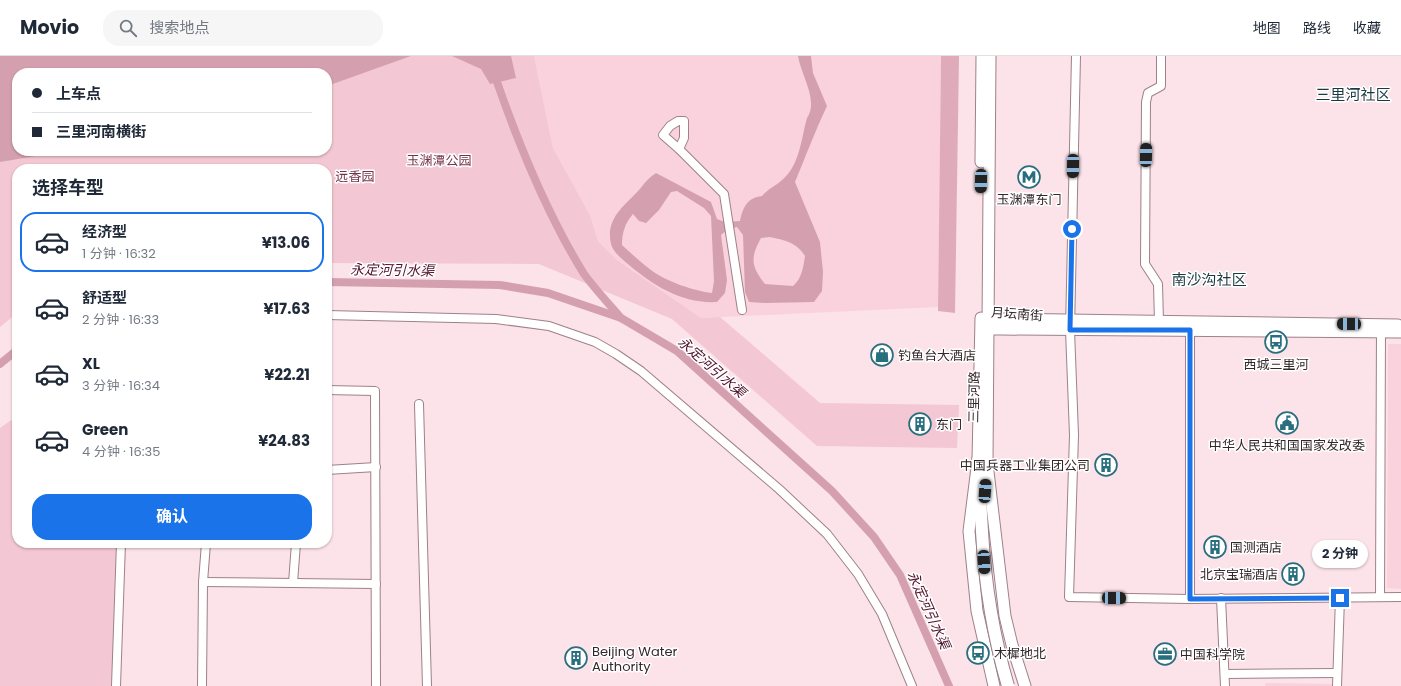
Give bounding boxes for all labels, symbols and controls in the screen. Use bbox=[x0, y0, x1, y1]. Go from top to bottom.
search box bbox=[103, 10, 383, 46]
text: Movio bbox=[20, 14, 79, 41]
icon: search bbox=[117, 17, 139, 39]
text: 搜索地点 bbox=[149, 17, 209, 38]
text: 地图 bbox=[1253, 18, 1281, 38]
text: 路线 bbox=[1303, 18, 1331, 38]
text: 收藏 bbox=[1353, 18, 1381, 38]
text: 上车点 bbox=[56, 83, 101, 104]
district label: 三里河社区 bbox=[1315, 84, 1391, 105]
text: 三里河南横街 bbox=[56, 121, 146, 142]
car bbox=[1140, 143, 1152, 167]
park label: 玉渊潭公园 bbox=[406, 151, 472, 170]
car bbox=[1067, 154, 1079, 178]
metro station icon: 玉渊潭东门 bbox=[1016, 164, 1042, 190]
park label: 远香园 bbox=[335, 167, 375, 186]
car bbox=[975, 169, 987, 193]
text: 选择车型 bbox=[32, 175, 104, 200]
place label: 玉渊潭东门 bbox=[996, 190, 1062, 209]
route start bbox=[1063, 220, 1081, 238]
text: 经济型 bbox=[82, 221, 127, 242]
icon: car bbox=[34, 224, 70, 260]
text: ¥13.06 bbox=[262, 232, 310, 253]
text: 1 分钟 · 16:32 bbox=[82, 244, 156, 263]
water label: 永定河引水渠 bbox=[350, 259, 436, 281]
district label: 南沙沟社区 bbox=[1171, 269, 1247, 290]
text: 舒适型 bbox=[82, 287, 127, 308]
icon: car bbox=[34, 290, 70, 326]
text: ¥17.63 bbox=[263, 298, 310, 319]
street label: 月坛南街 bbox=[990, 303, 1044, 325]
text: 2 分钟 · 16:33 bbox=[82, 310, 159, 329]
car bbox=[1337, 318, 1361, 330]
bus stop icon: 西城三里河 bbox=[1263, 329, 1289, 355]
water label: 永定河引水渠 bbox=[674, 332, 752, 403]
shop icon: 钓鱼台大酒店 bbox=[869, 342, 895, 368]
place label: 钓鱼台大酒店 bbox=[898, 346, 976, 365]
text: XL bbox=[82, 353, 100, 374]
place label: 西城三里河 bbox=[1243, 355, 1309, 374]
icon: car bbox=[34, 356, 70, 392]
text: ¥22.21 bbox=[264, 364, 310, 385]
street label: 三里河路 bbox=[964, 371, 984, 423]
text: 3 分钟 · 16:34 bbox=[82, 376, 160, 395]
public building icon: 中华人民共和国国家发改委 bbox=[1274, 410, 1300, 436]
building icon: 东门 bbox=[907, 411, 933, 437]
place label: 东门 bbox=[936, 415, 962, 434]
text: Green bbox=[82, 419, 128, 440]
icon: car bbox=[34, 422, 70, 458]
text: ¥24.83 bbox=[258, 430, 310, 451]
place label: 中华人民共和国国家发改委 bbox=[1209, 436, 1365, 455]
text: 4 分钟 · 16:35 bbox=[82, 442, 160, 461]
building icon: 中国兵器工业集团公司 bbox=[1093, 452, 1119, 478]
place label: 中国兵器工业集团公司 bbox=[960, 456, 1090, 475]
car bbox=[978, 479, 992, 503]
button: 确认 bbox=[32, 494, 312, 540]
building icon: 国测酒店 bbox=[1202, 534, 1228, 560]
place label: 国测酒店 bbox=[1230, 538, 1282, 557]
callout: 2 分钟 bbox=[1312, 540, 1368, 568]
text: 2 分钟 bbox=[1322, 544, 1358, 563]
car bbox=[977, 550, 991, 574]
building icon: 北京宝瑞酒店 bbox=[1280, 561, 1306, 587]
place label: 北京宝瑞酒店 bbox=[1200, 565, 1278, 584]
water label: 永定河引水渠 bbox=[903, 568, 956, 654]
route end bbox=[1331, 589, 1349, 607]
car bbox=[1102, 592, 1126, 604]
bus stop icon: 木樨地北 bbox=[965, 640, 991, 666]
office icon: 中国科学院 bbox=[1152, 641, 1178, 667]
place label: Beijing Water Authority bbox=[592, 642, 677, 676]
place label: 木樨地北 bbox=[994, 644, 1046, 663]
building icon: Beijing Water Authority bbox=[563, 645, 589, 671]
place label: 中国科学院 bbox=[1180, 645, 1245, 664]

